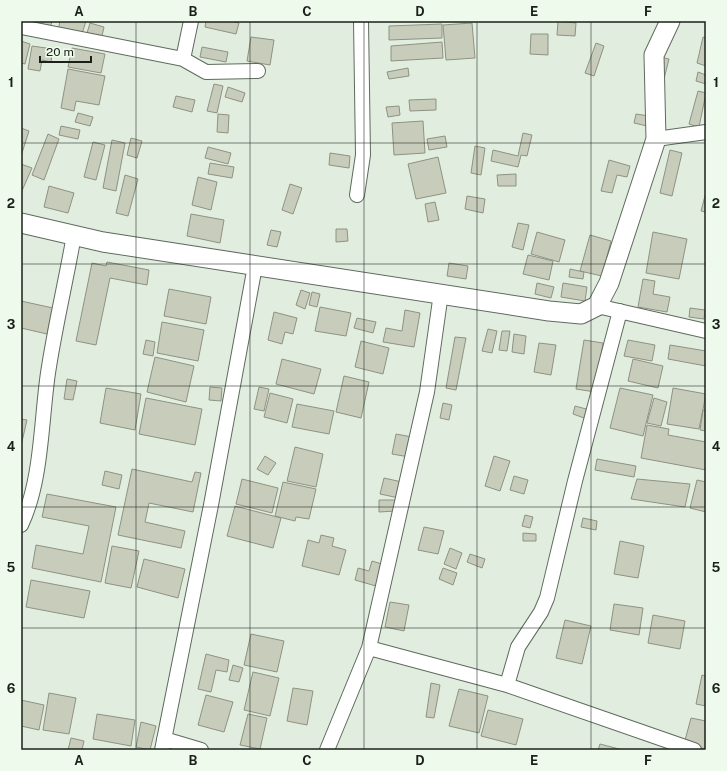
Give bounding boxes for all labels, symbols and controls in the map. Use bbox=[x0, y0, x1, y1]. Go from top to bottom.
text: A bbox=[74, 4, 84, 19]
text: B bbox=[189, 4, 198, 19]
text: C bbox=[302, 4, 312, 19]
text: D bbox=[415, 4, 425, 19]
text: E bbox=[530, 4, 538, 19]
text: F bbox=[644, 4, 652, 19]
scale bar bbox=[40, 38, 91, 64]
text: 20 m bbox=[46, 45, 74, 59]
text: 1 bbox=[8, 75, 14, 90]
text: 1 bbox=[713, 75, 719, 90]
text: 2 bbox=[7, 196, 15, 211]
text: 2 bbox=[712, 196, 720, 211]
text: 3 bbox=[7, 317, 16, 332]
text: 3 bbox=[712, 317, 721, 332]
text: 4 bbox=[7, 439, 16, 454]
text: 4 bbox=[712, 439, 721, 454]
text: 5 bbox=[7, 560, 16, 575]
text: 5 bbox=[712, 560, 721, 575]
text: 6 bbox=[7, 681, 16, 696]
text: 6 bbox=[712, 681, 721, 696]
text: A bbox=[74, 753, 84, 768]
text: B bbox=[189, 753, 198, 768]
text: C bbox=[302, 753, 312, 768]
text: D bbox=[415, 753, 425, 768]
text: E bbox=[530, 753, 538, 768]
text: F bbox=[644, 753, 652, 768]

